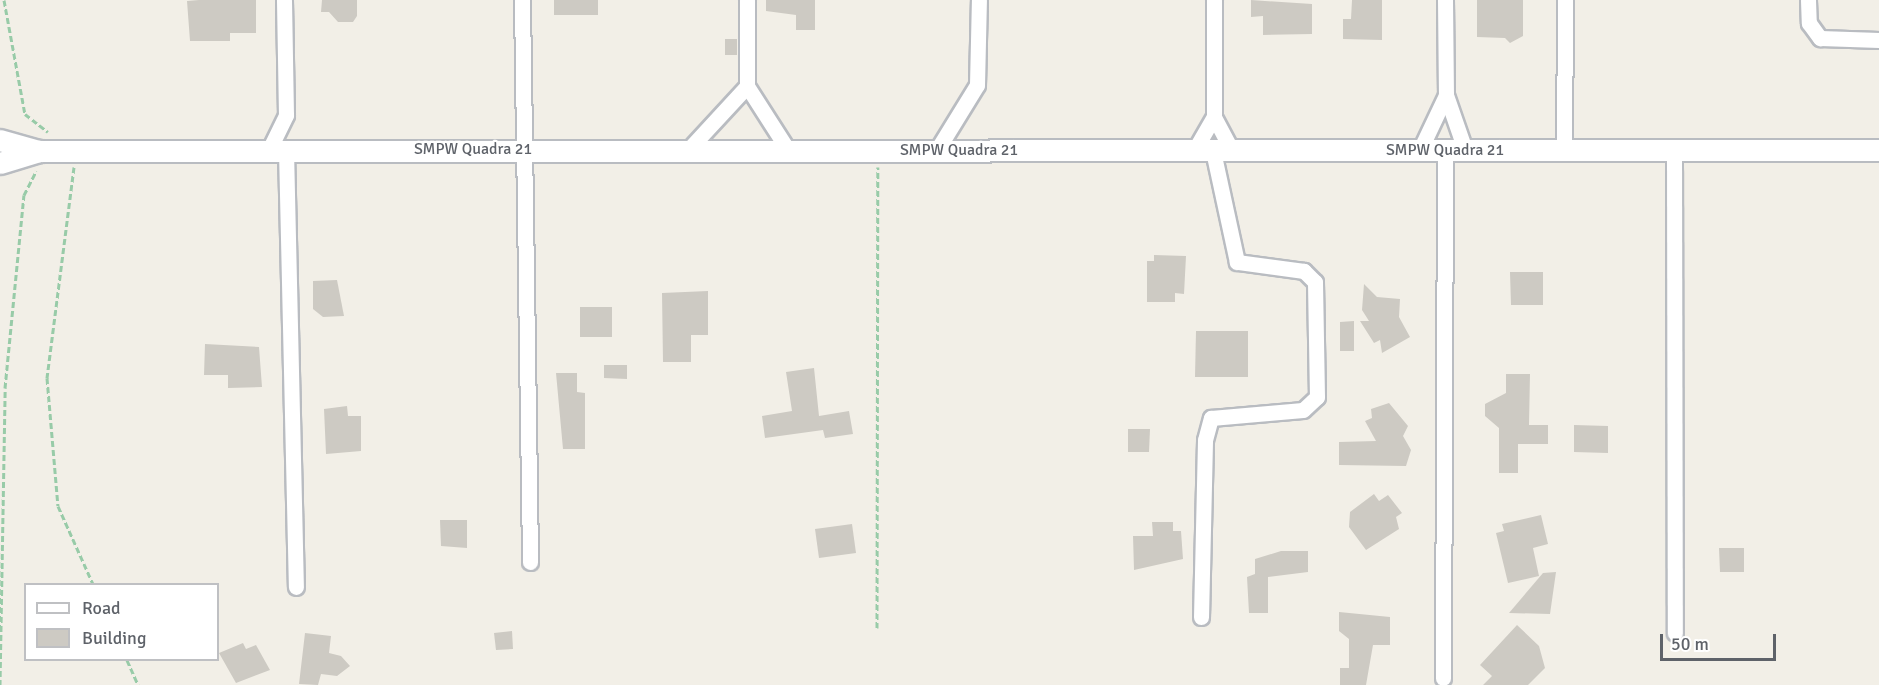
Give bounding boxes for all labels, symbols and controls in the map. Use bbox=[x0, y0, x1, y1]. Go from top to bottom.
street label: SMPW Quadra 21 bbox=[414, 139, 532, 159]
street label: SMPW Quadra 21 bbox=[900, 140, 1018, 160]
street label: SMPW Quadra 21 bbox=[1386, 140, 1504, 160]
legend bbox=[24, 583, 219, 661]
text: Road bbox=[82, 597, 121, 619]
scale bar bbox=[1663, 622, 1778, 660]
text: Building bbox=[82, 627, 146, 649]
text: 50 m bbox=[1671, 633, 1709, 655]

